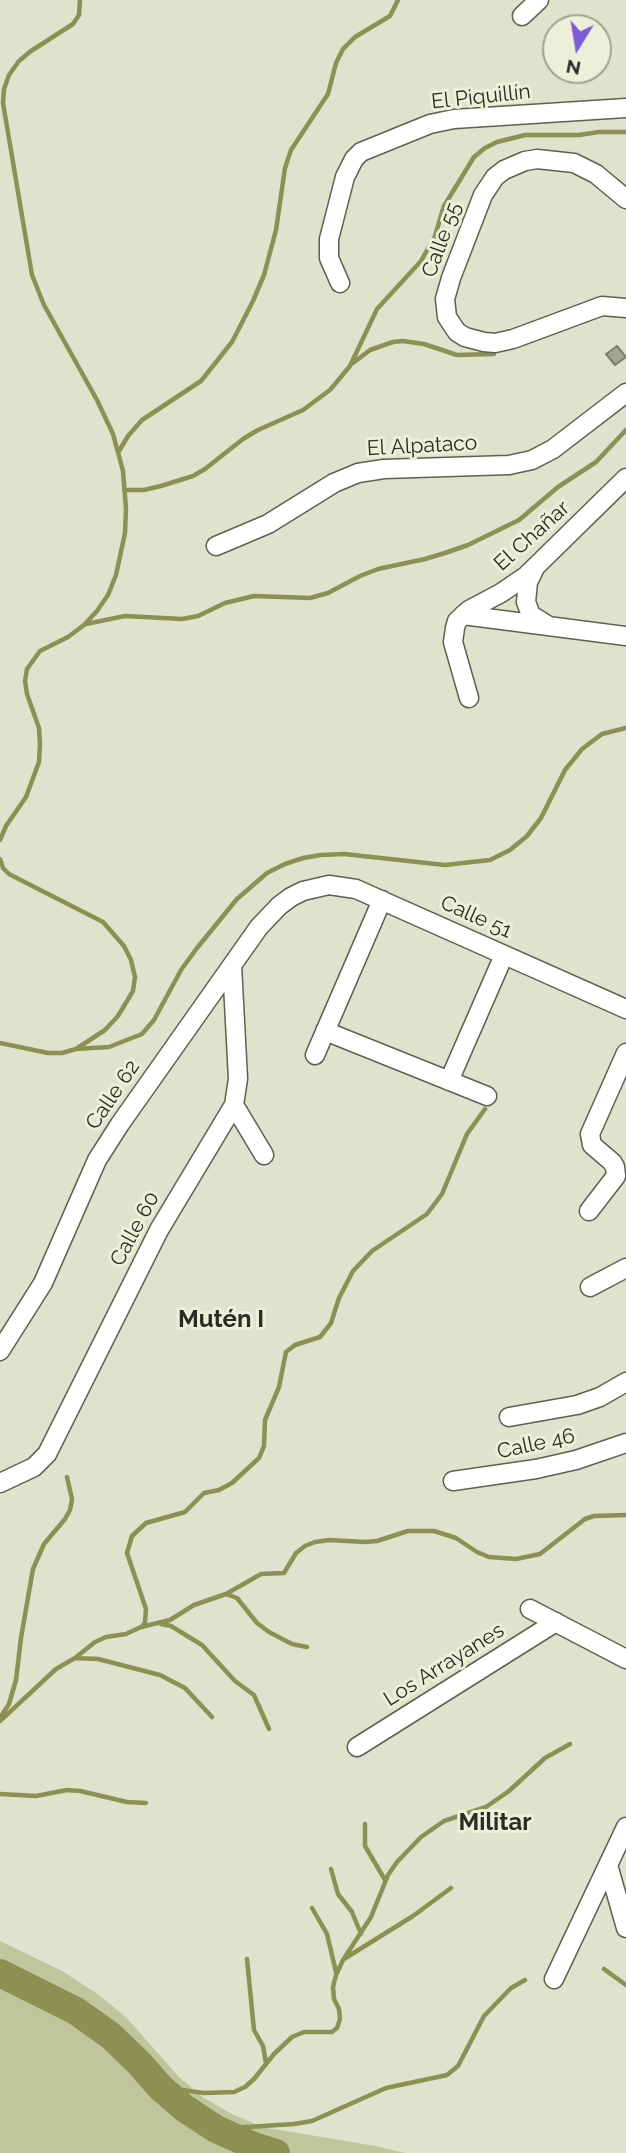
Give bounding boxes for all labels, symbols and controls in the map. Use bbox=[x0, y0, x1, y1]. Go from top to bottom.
north arrow bbox=[542, 14, 612, 84]
text: N bbox=[564, 55, 583, 80]
street label: El Piquillín bbox=[430, 79, 532, 115]
street label: Calle 55 bbox=[417, 199, 467, 281]
street label: El Alpataco bbox=[366, 431, 478, 461]
street label: El Chañar bbox=[489, 496, 575, 576]
street label: Calle 51 bbox=[436, 890, 516, 944]
street label: Calle 62 bbox=[81, 1055, 145, 1135]
street label: Calle 60 bbox=[105, 1188, 165, 1270]
district label: Mutén I bbox=[178, 1306, 264, 1334]
street label: Calle 46 bbox=[495, 1423, 577, 1465]
street label: Los Arrayanes bbox=[379, 1618, 509, 1712]
district label: Militar bbox=[459, 1809, 531, 1837]

